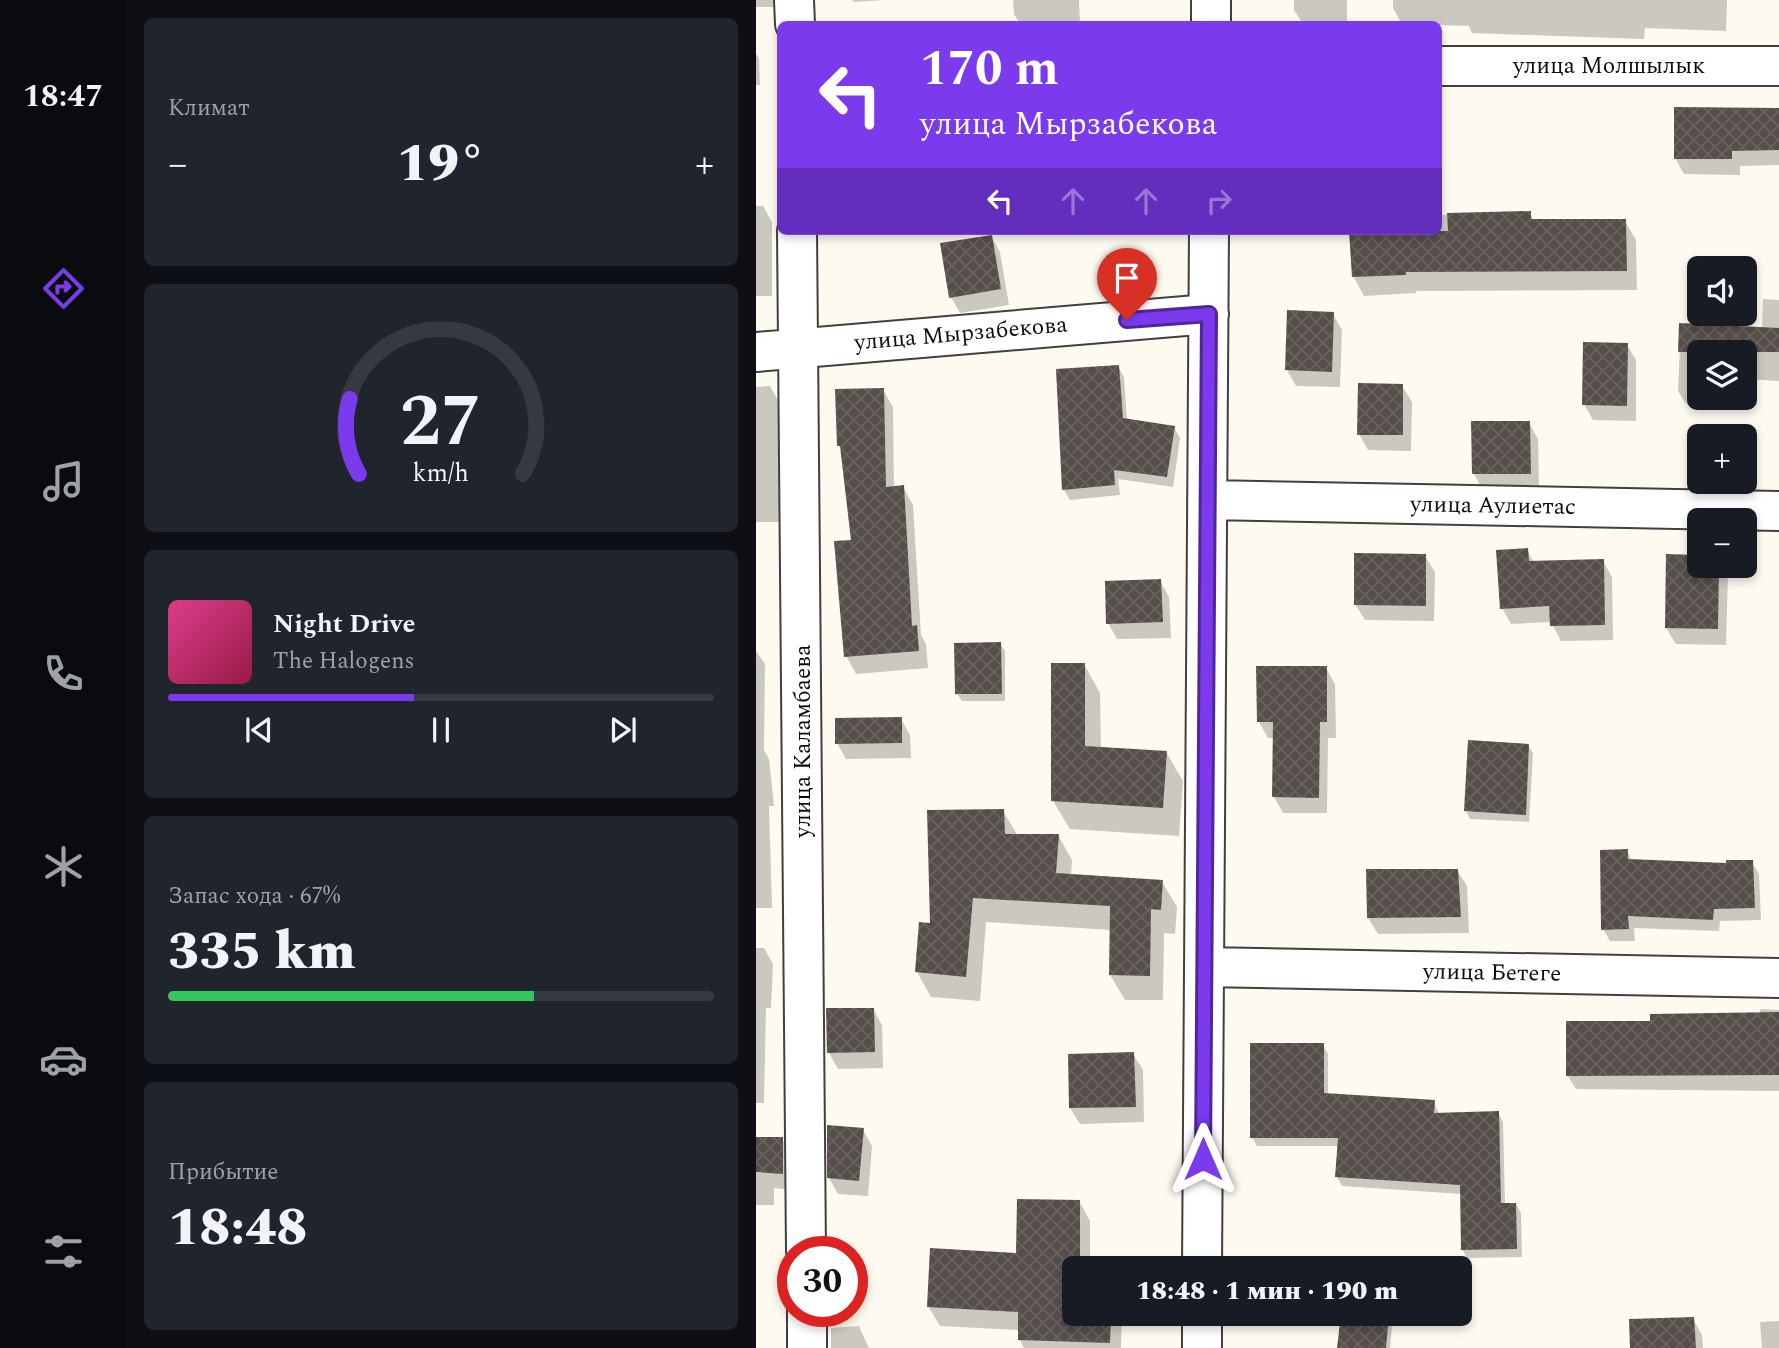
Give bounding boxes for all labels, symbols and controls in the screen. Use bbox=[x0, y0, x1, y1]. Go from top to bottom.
text: 170 m bbox=[920, 32, 1059, 107]
icon: left bbox=[805, 49, 896, 140]
street label: улица Молшылык bbox=[1512, 49, 1705, 84]
text: 18:47 bbox=[23, 72, 103, 121]
text: Климат bbox=[168, 91, 250, 126]
text: улица Мырзабекова bbox=[920, 100, 1218, 149]
text: 19° bbox=[397, 125, 485, 204]
text: − bbox=[168, 136, 187, 194]
text: + bbox=[695, 136, 714, 194]
icon: left bbox=[981, 182, 1019, 220]
icon: ahead bbox=[1054, 182, 1092, 220]
icon: ahead bbox=[1127, 182, 1165, 220]
icon: right bbox=[1200, 182, 1238, 220]
pin bbox=[1097, 248, 1157, 320]
map controls bbox=[1687, 256, 1757, 578]
button: sound bbox=[1687, 256, 1757, 326]
icon: arrive bbox=[1108, 259, 1146, 297]
icon: directions bbox=[39, 264, 88, 313]
street label: улица Мырзабекова bbox=[852, 307, 1069, 361]
button: layers bbox=[1687, 340, 1757, 410]
text: 27 bbox=[400, 367, 482, 478]
button: + bbox=[1687, 424, 1757, 494]
text: km/h bbox=[413, 455, 469, 493]
icon: music bbox=[39, 457, 88, 506]
street label: улица Аулиетас bbox=[1409, 487, 1576, 525]
button: − bbox=[1687, 508, 1757, 578]
text: Night Drive bbox=[273, 604, 415, 644]
text: The Halogens bbox=[273, 644, 415, 679]
street label: улица Каламбаева bbox=[786, 644, 821, 839]
icon: phone bbox=[39, 649, 88, 698]
icon: previous bbox=[240, 711, 278, 749]
icon: pause bbox=[422, 711, 460, 749]
icon: next bbox=[604, 711, 642, 749]
icon: climate bbox=[39, 842, 88, 891]
text: Запас хода · 67% bbox=[168, 879, 340, 914]
text: 335 km bbox=[168, 913, 356, 992]
street label: улица Бетеге bbox=[1422, 954, 1561, 992]
icon: car bbox=[39, 1035, 88, 1084]
position arrow bbox=[1166, 1122, 1240, 1196]
text: Прибытие bbox=[168, 1155, 279, 1190]
text: 18:48 bbox=[168, 1189, 307, 1268]
icon: filters bbox=[39, 1227, 88, 1276]
speed limit sign: 30 bbox=[777, 1236, 868, 1327]
text: 18:48 · 1 мин · 190 m bbox=[1136, 1271, 1398, 1311]

